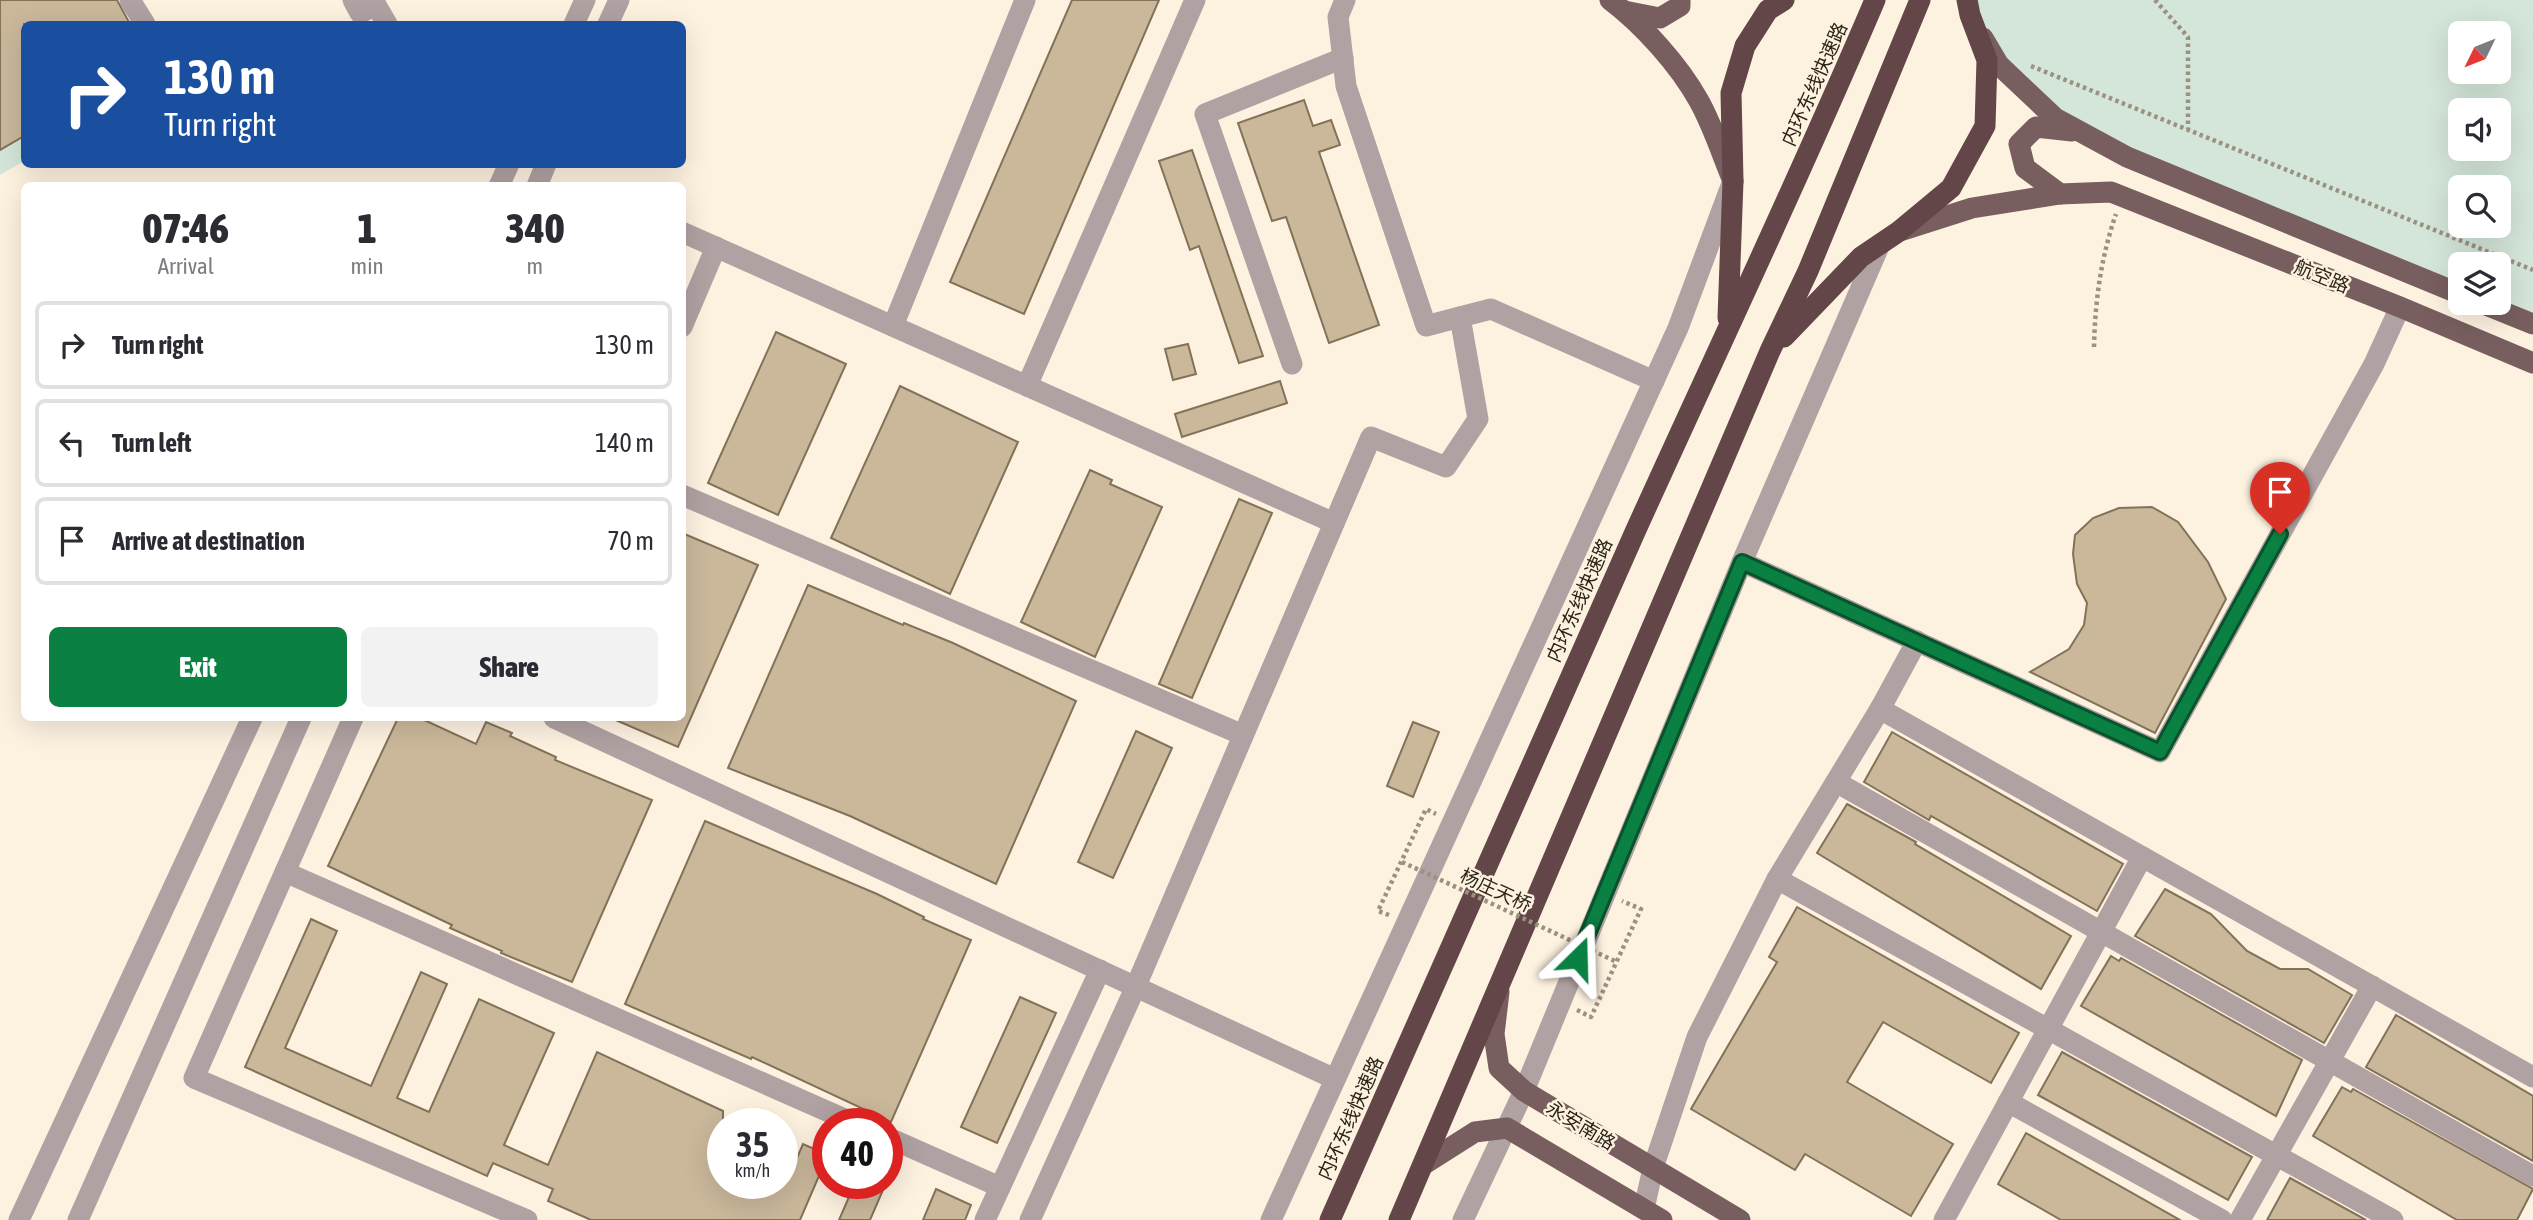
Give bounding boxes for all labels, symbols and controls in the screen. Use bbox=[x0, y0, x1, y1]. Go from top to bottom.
street label: 内环东线快速路 bbox=[1777, 19, 1851, 149]
north arrow bbox=[2448, 21, 2511, 84]
map controls bbox=[2448, 21, 2511, 315]
text: 130 m bbox=[164, 48, 275, 104]
icon: right bbox=[49, 49, 140, 140]
button: sound bbox=[2448, 98, 2511, 161]
text: Turn right bbox=[164, 106, 277, 143]
button: search bbox=[2448, 175, 2511, 238]
text: 07:46 bbox=[143, 204, 229, 252]
text: 1 bbox=[357, 204, 377, 252]
text: 340 bbox=[505, 204, 564, 252]
button: layers bbox=[2448, 252, 2511, 315]
text: Arrival bbox=[158, 253, 214, 279]
text: min bbox=[351, 253, 384, 279]
text: m bbox=[527, 253, 543, 279]
street label: 航空路 bbox=[2291, 255, 2353, 297]
icon: right bbox=[53, 326, 91, 364]
text: Turn right bbox=[112, 330, 203, 360]
text: 130 m bbox=[595, 330, 654, 360]
icon: left bbox=[53, 424, 91, 462]
text: Turn left bbox=[112, 428, 192, 458]
text: 140 m bbox=[595, 428, 654, 458]
pin bbox=[2250, 462, 2310, 534]
icon: arrive bbox=[2261, 473, 2299, 511]
icon: arrive bbox=[53, 522, 91, 560]
text: Arrive at destination bbox=[112, 526, 305, 556]
text: 70 m bbox=[607, 526, 654, 556]
street label: 内环东线快速路 bbox=[1542, 535, 1616, 665]
button: Exit bbox=[49, 627, 347, 707]
button: Share bbox=[361, 627, 658, 707]
street label: 杨庄天桥 bbox=[1457, 864, 1535, 916]
position arrow bbox=[1541, 921, 1615, 995]
street label: 内环东线快速路 bbox=[1313, 1053, 1387, 1183]
street label: 永安南路 bbox=[1543, 1096, 1619, 1154]
speed limit sign: 40 bbox=[812, 1108, 903, 1199]
text: 35 bbox=[736, 1124, 769, 1164]
text: km/h bbox=[735, 1160, 770, 1181]

